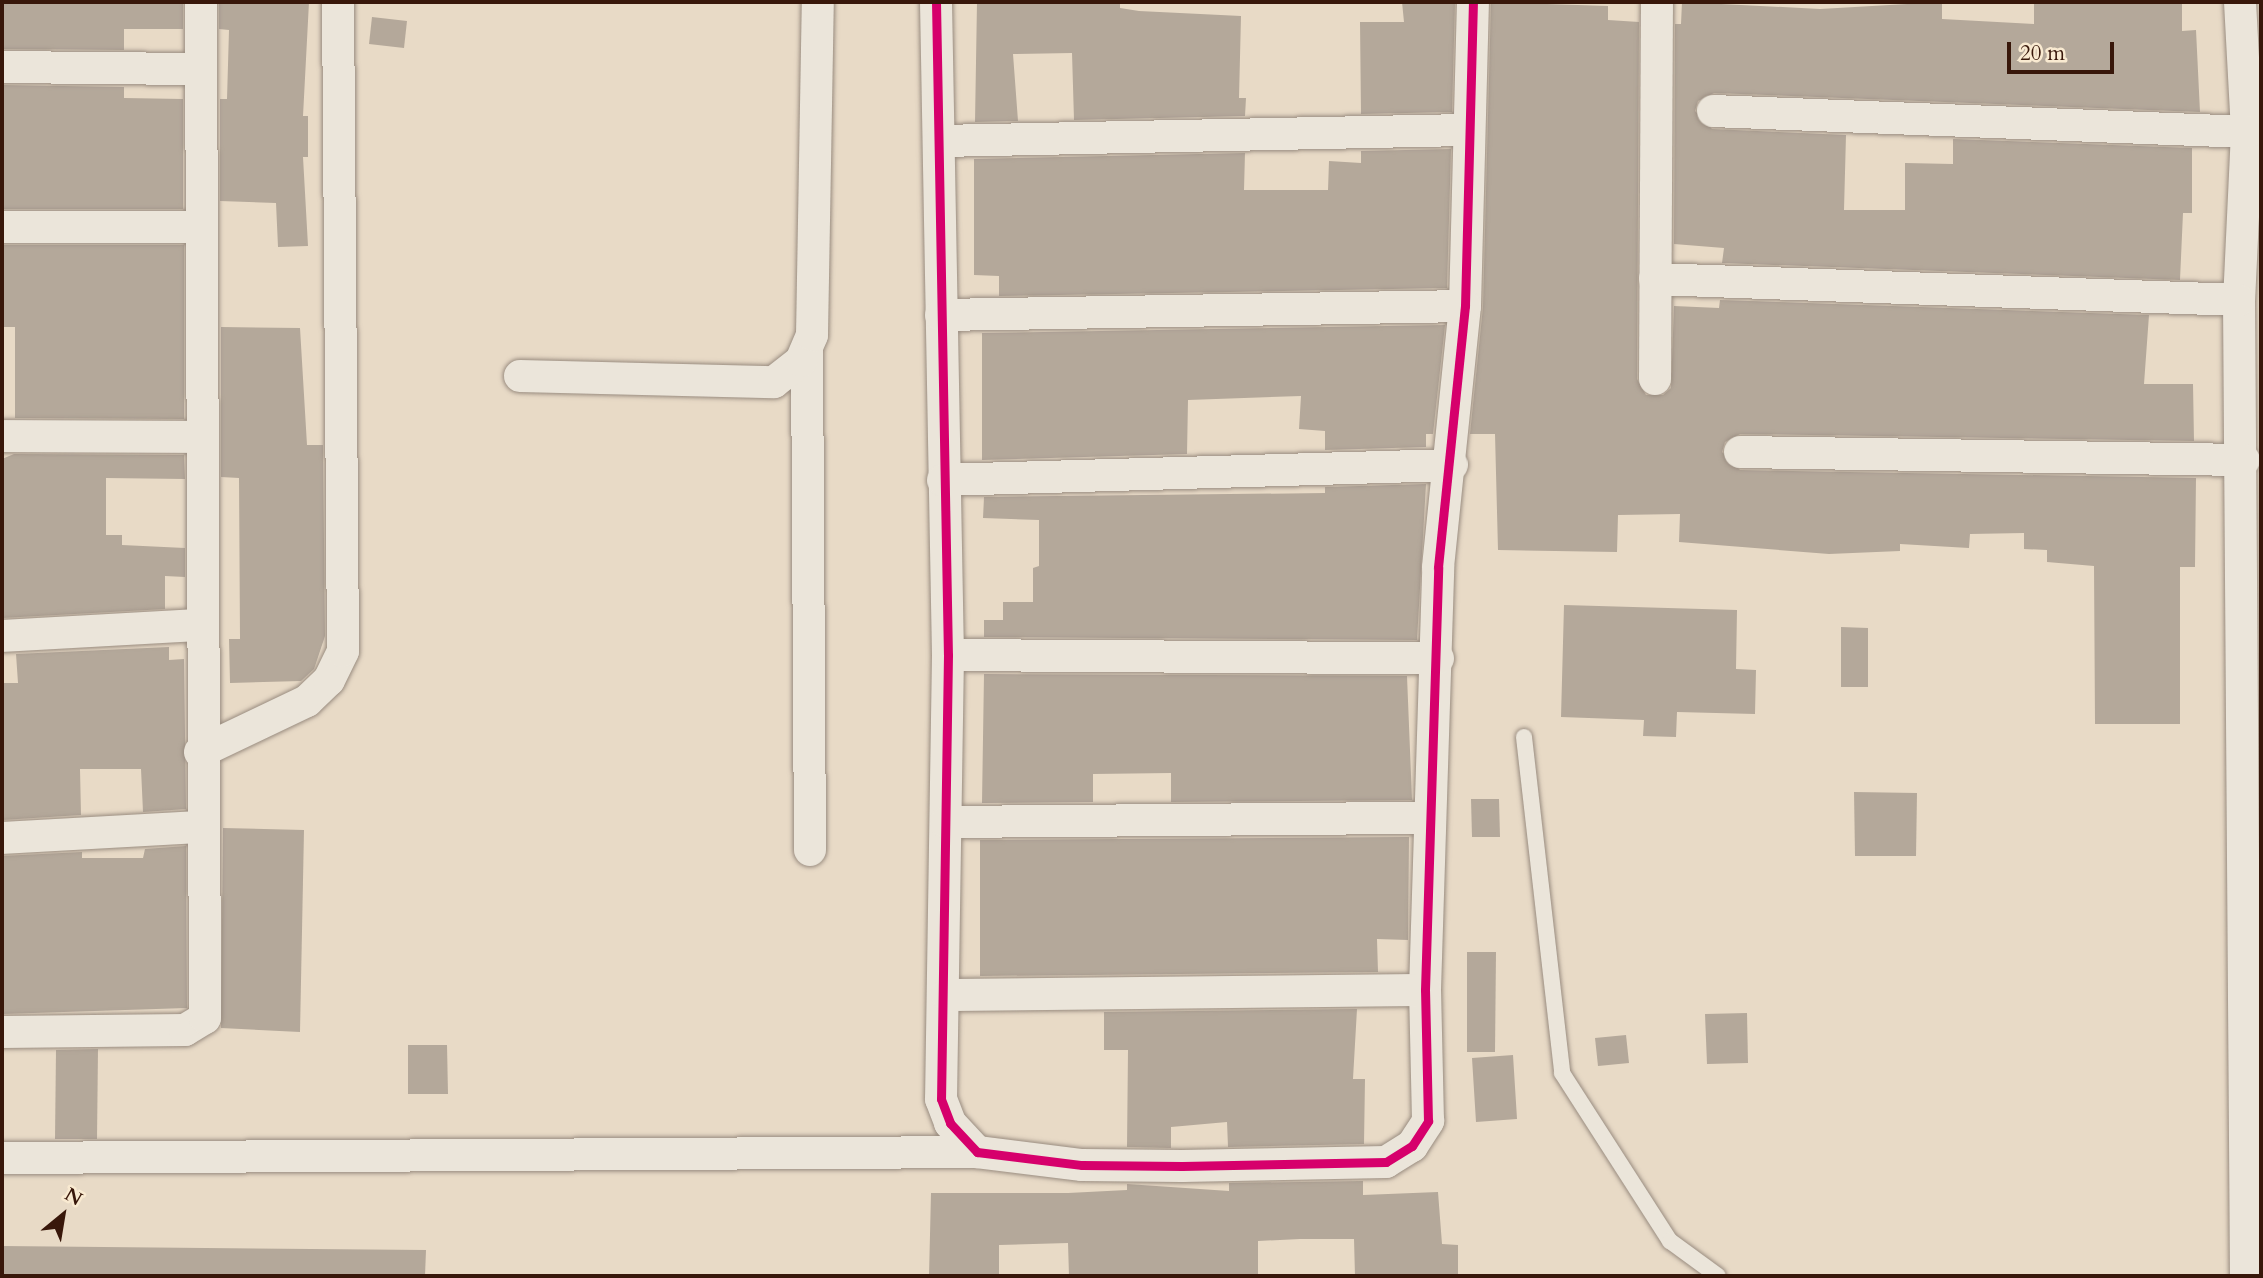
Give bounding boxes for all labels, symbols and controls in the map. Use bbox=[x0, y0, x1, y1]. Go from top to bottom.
scale bar bbox=[2011, 28, 2118, 72]
text: 20 m bbox=[2020, 39, 2065, 68]
north arrow bbox=[28, 1180, 98, 1250]
text: N bbox=[60, 1181, 87, 1212]

